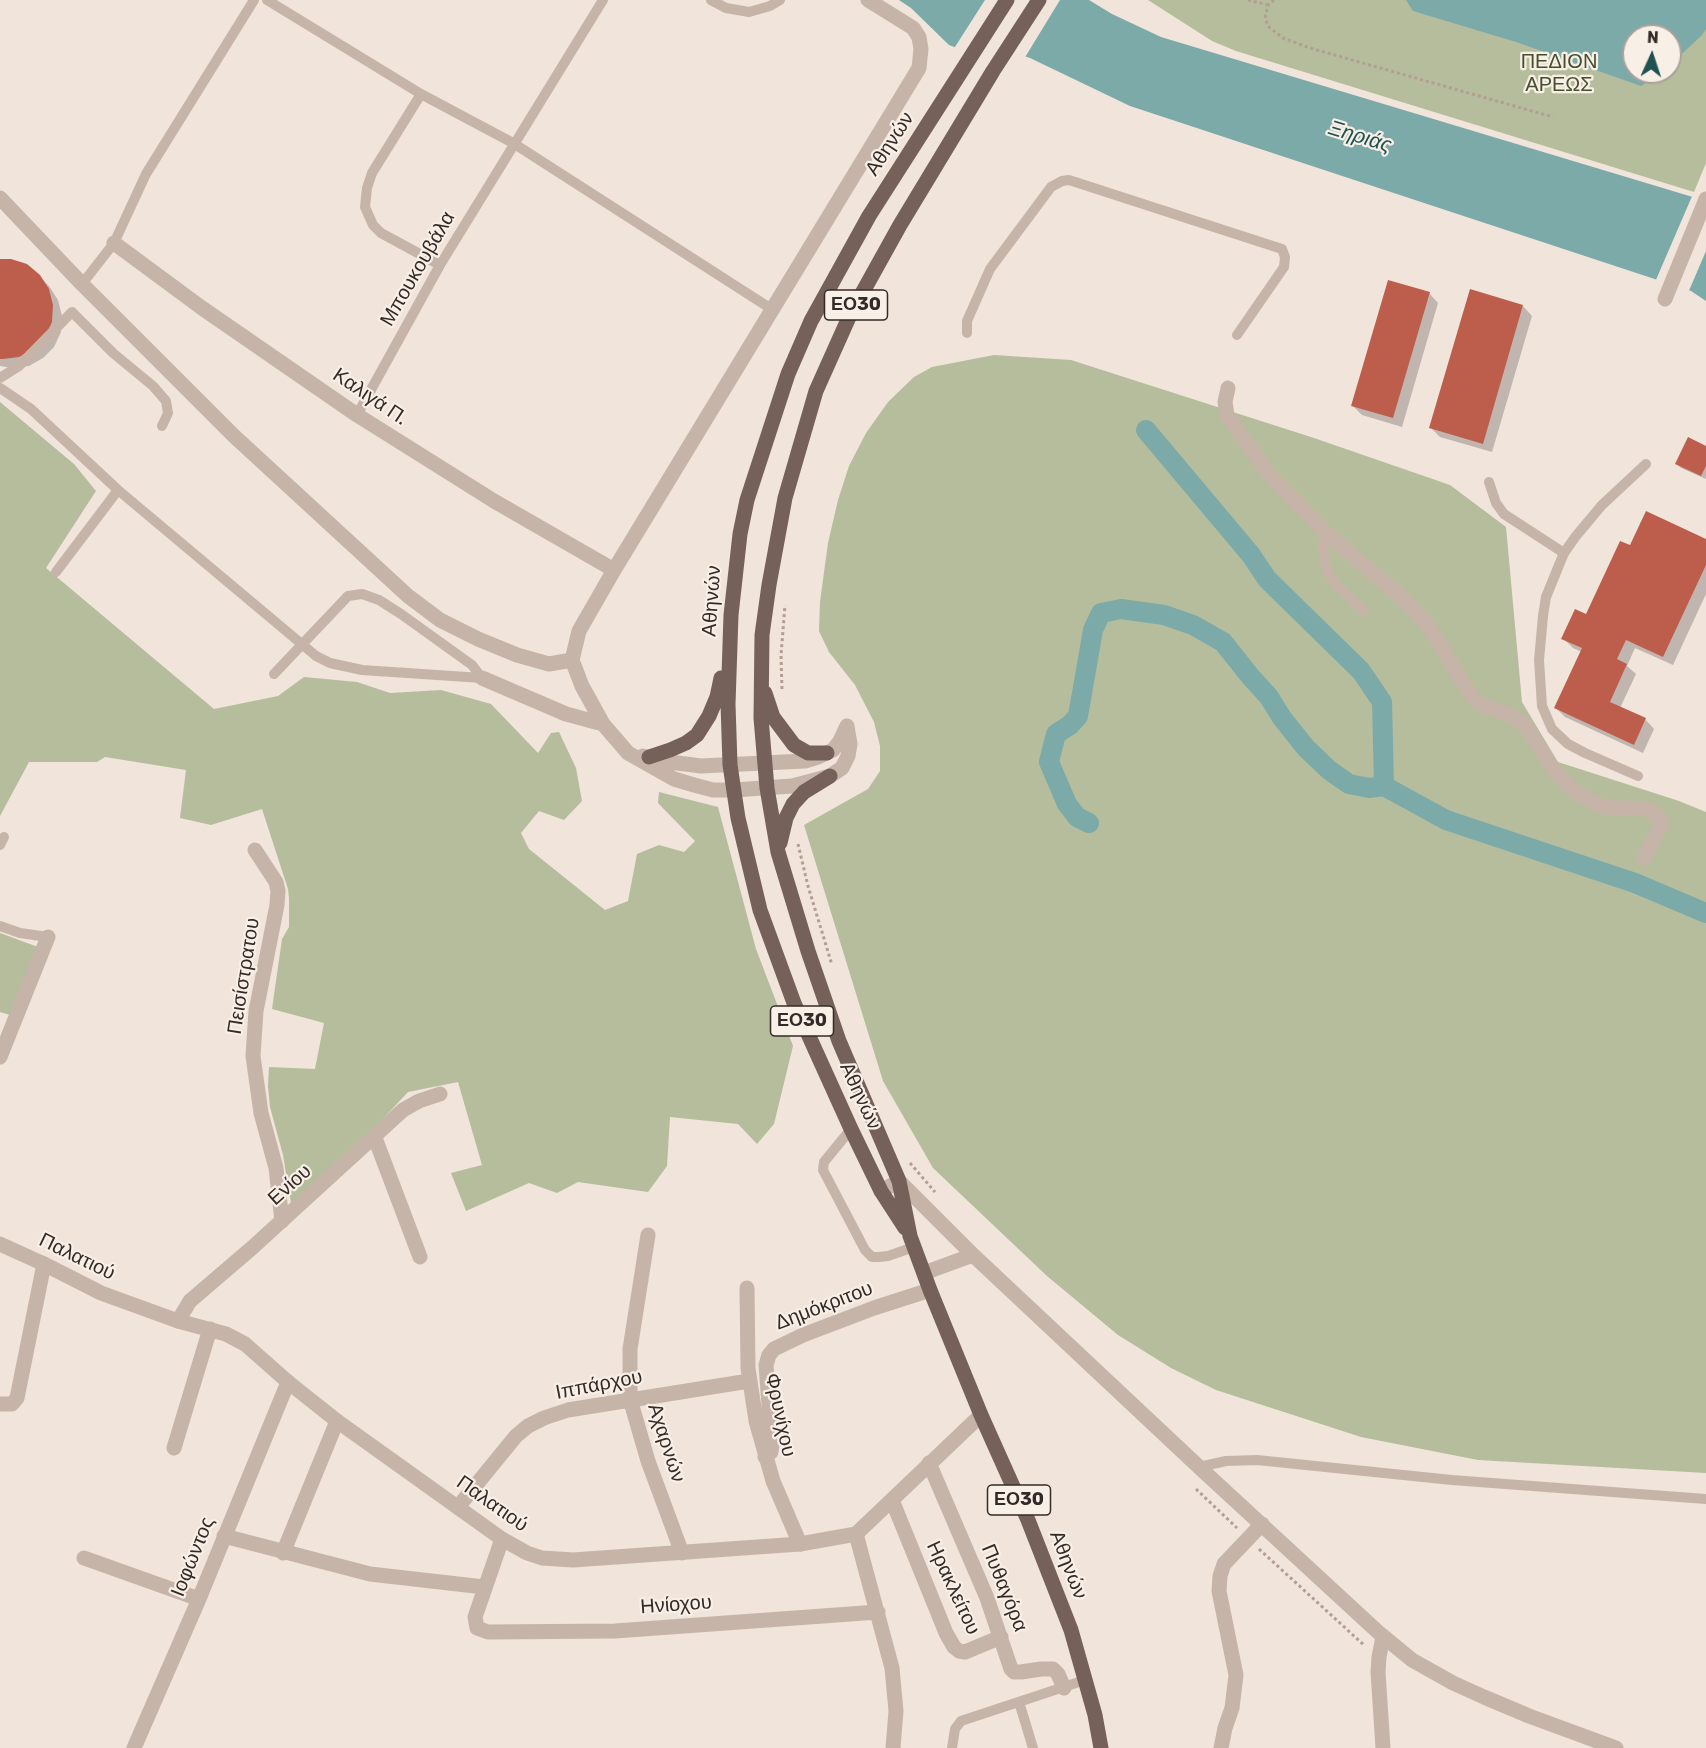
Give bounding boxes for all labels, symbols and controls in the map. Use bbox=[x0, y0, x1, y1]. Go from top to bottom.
north arrow bbox=[1622, 24, 1682, 84]
text: N bbox=[1647, 28, 1659, 47]
park label: ΠΕΔΙΟΝ ΑΡΕΩΣ bbox=[1521, 50, 1597, 97]
street label: Αθηνών bbox=[861, 108, 919, 180]
water label: Ξηριάς bbox=[1326, 116, 1394, 158]
street label: Μπουκουβάλα bbox=[376, 207, 460, 331]
road number: ΕΟ30 bbox=[824, 290, 888, 320]
street label: Καλιγά Π. bbox=[328, 363, 412, 431]
street label: Αθηνών bbox=[698, 565, 726, 637]
street label: Πεισίστρατου bbox=[223, 916, 265, 1036]
road number: ΕΟ30 bbox=[770, 1006, 834, 1036]
street label: Αθηνών bbox=[834, 1059, 886, 1133]
street label: Ενίου bbox=[263, 1159, 317, 1211]
street label: Παλατιού bbox=[35, 1228, 119, 1286]
street label: Δημόκριτου bbox=[772, 1276, 876, 1336]
street label: Ιππάρχου bbox=[554, 1365, 644, 1405]
street label: Φρυνίχου bbox=[759, 1371, 801, 1459]
street label: Αχαρνών bbox=[642, 1401, 690, 1485]
street label: Παλατιού bbox=[452, 1471, 532, 1537]
road number: ΕΟ30 bbox=[988, 1485, 1050, 1515]
street label: Ιοφώντος bbox=[166, 1514, 220, 1600]
street label: Αθηνών bbox=[1044, 1527, 1092, 1603]
street label: Ηρακλείτου bbox=[921, 1537, 985, 1639]
street label: Πυθαγόρα bbox=[976, 1541, 1032, 1635]
street label: Ηνίοχου bbox=[640, 1591, 712, 1619]

